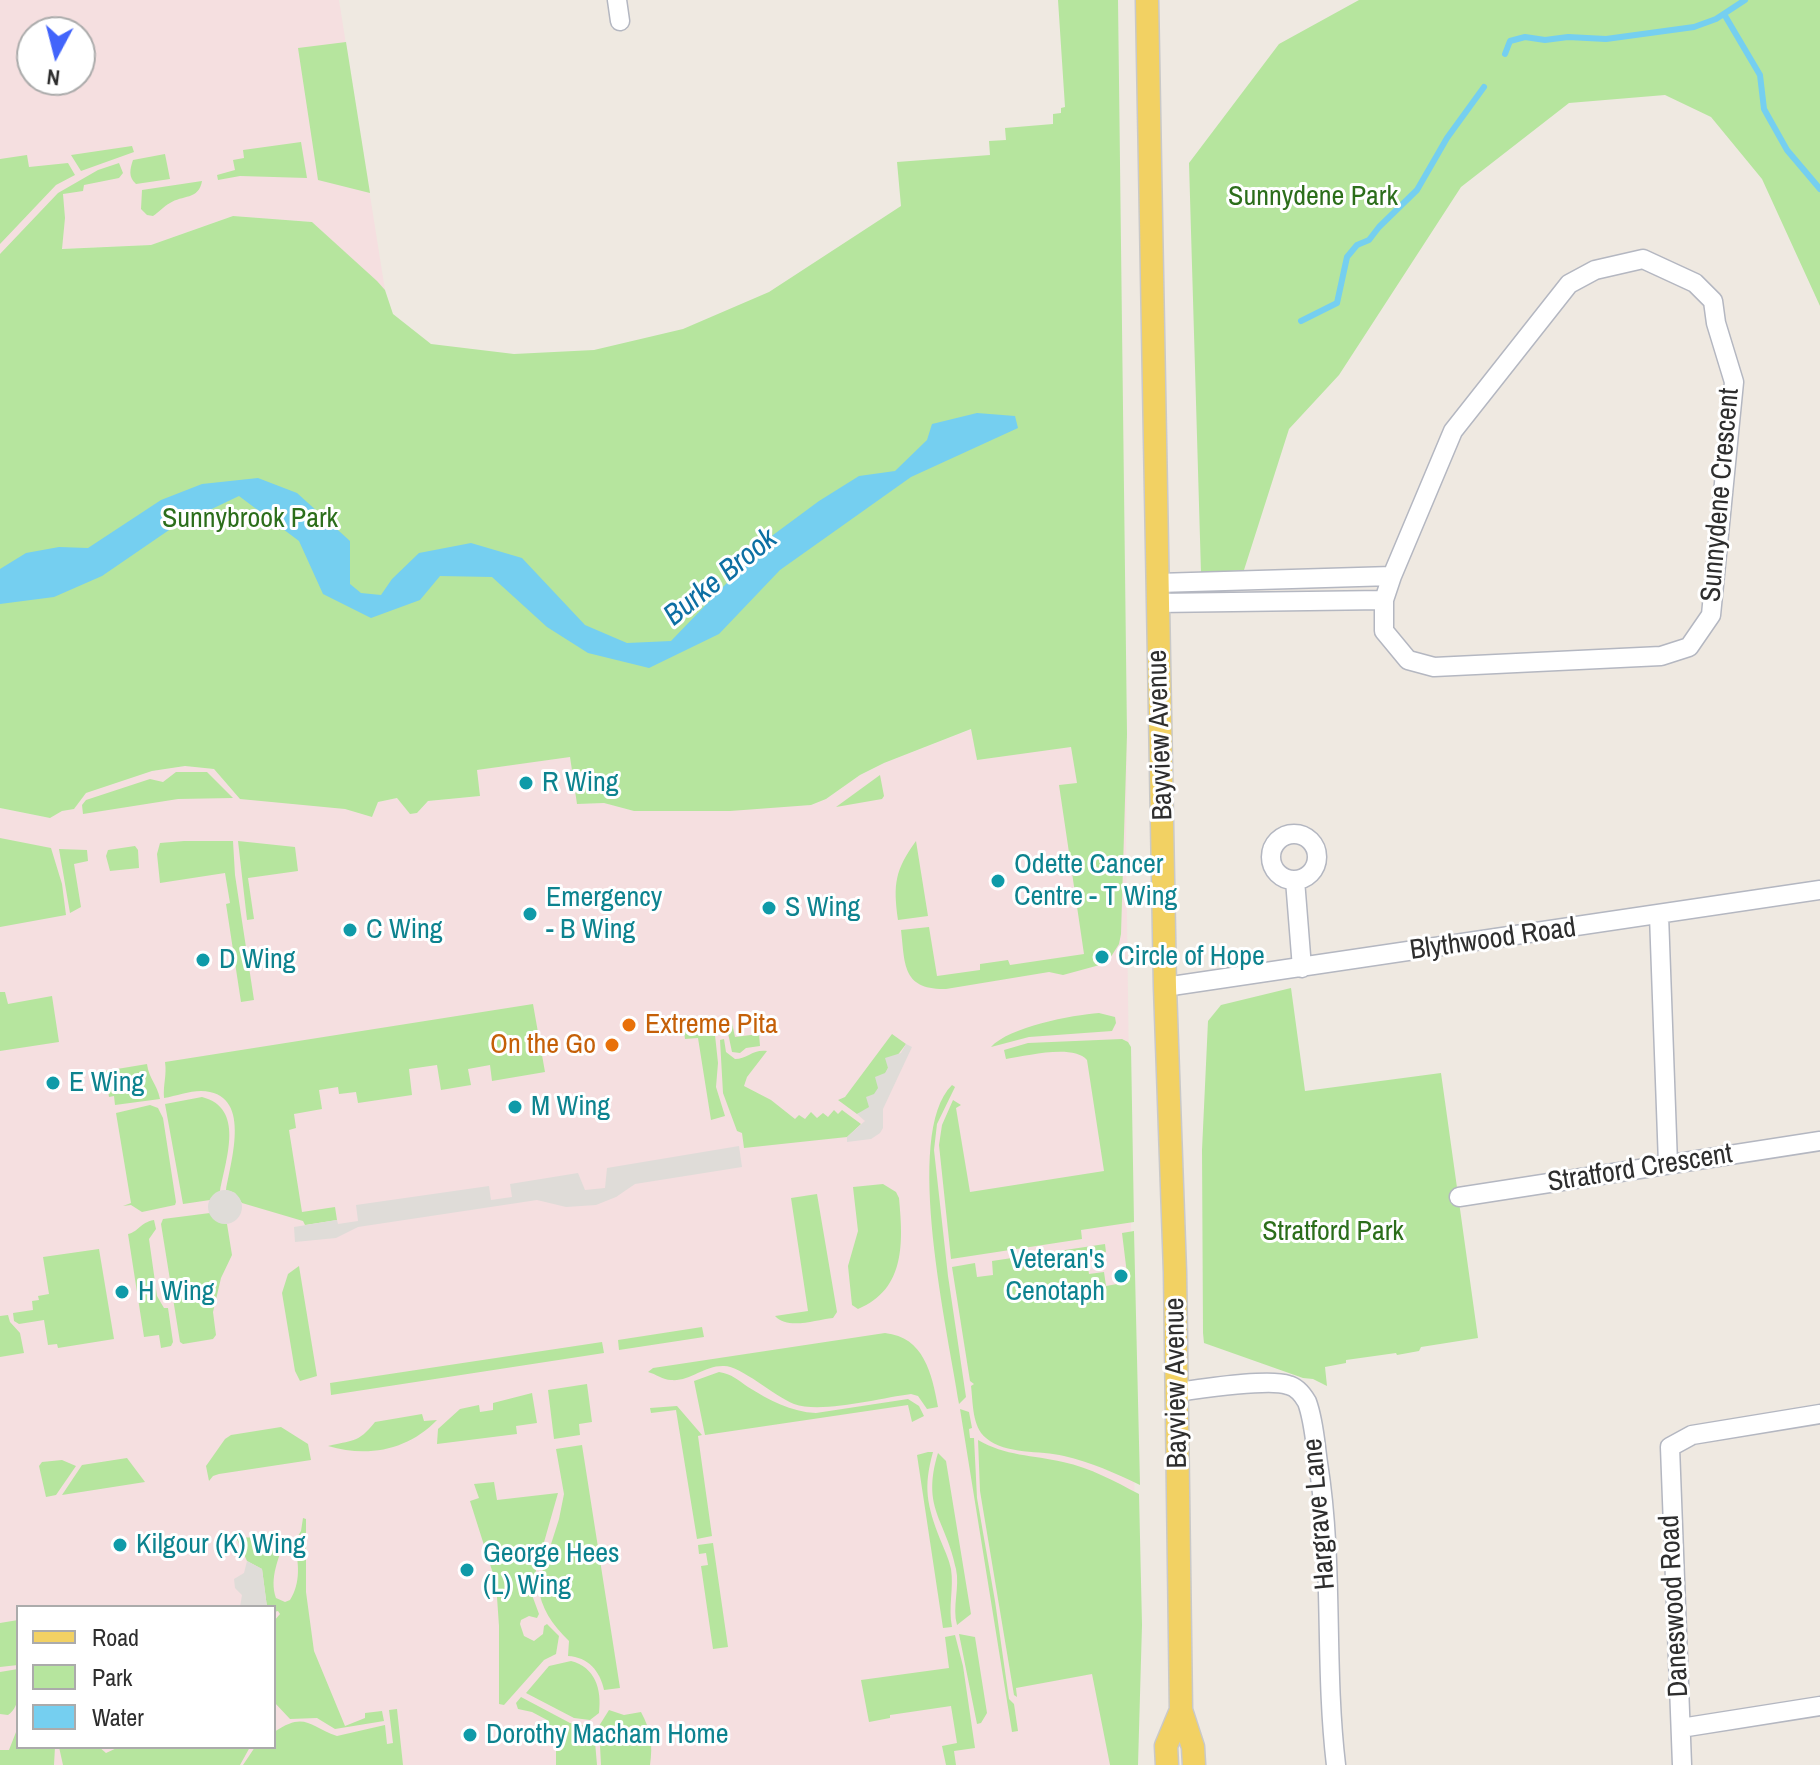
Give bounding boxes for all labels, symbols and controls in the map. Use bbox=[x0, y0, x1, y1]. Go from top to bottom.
north arrow bbox=[16, 16, 96, 96]
text: N bbox=[45, 62, 62, 94]
park label: Sunnydene Park bbox=[1228, 180, 1398, 214]
street label: Sunnydene Crescent bbox=[1695, 387, 1747, 603]
park label: Sunnybrook Park bbox=[162, 502, 338, 536]
water label: Burke Brook bbox=[657, 521, 785, 635]
street label: Bayview Avenue bbox=[1141, 649, 1181, 821]
place label: R Wing bbox=[542, 766, 619, 800]
marker: R Wing bbox=[517, 774, 535, 792]
place label: Odette Cancer Centre - T Wing bbox=[1014, 848, 1177, 914]
marker: Odette Cancer Centre - T Wing bbox=[989, 872, 1007, 890]
place label: Emergency - B Wing bbox=[546, 881, 662, 947]
place label: S Wing bbox=[785, 891, 860, 925]
marker: S Wing bbox=[760, 899, 778, 917]
marker: Emergency - B Wing bbox=[521, 905, 539, 923]
street label: Blythwood Road bbox=[1408, 912, 1578, 968]
place label: C Wing bbox=[366, 913, 443, 947]
marker: C Wing bbox=[341, 921, 359, 939]
place label: Circle of Hope bbox=[1118, 940, 1265, 974]
place label: D Wing bbox=[219, 943, 296, 977]
marker: Circle of Hope bbox=[1093, 948, 1111, 966]
marker: D Wing bbox=[194, 951, 212, 969]
place label: Extreme Pita bbox=[645, 1008, 778, 1042]
marker: Extreme Pita bbox=[620, 1016, 638, 1034]
place label: On the Go bbox=[490, 1028, 596, 1062]
marker: On the Go bbox=[603, 1036, 621, 1054]
place label: E Wing bbox=[69, 1066, 144, 1100]
marker: E Wing bbox=[44, 1074, 62, 1092]
place label: M Wing bbox=[531, 1090, 610, 1124]
marker: M Wing bbox=[506, 1098, 524, 1116]
street label: Stratford Crescent bbox=[1545, 1138, 1735, 1200]
park label: Stratford Park bbox=[1262, 1215, 1404, 1249]
place label: Veteran's Cenotaph bbox=[1005, 1243, 1105, 1309]
marker: Veteran's Cenotaph bbox=[1112, 1267, 1130, 1285]
place label: H Wing bbox=[138, 1275, 215, 1309]
marker: H Wing bbox=[113, 1283, 131, 1301]
street label: Bayview Avenue bbox=[1159, 1297, 1195, 1469]
street label: Hargrave Lane bbox=[1297, 1437, 1343, 1591]
street label: Daneswood Road bbox=[1653, 1514, 1697, 1698]
place label: Kilgour (K) Wing bbox=[136, 1528, 306, 1562]
marker: Kilgour (K) Wing bbox=[111, 1536, 129, 1554]
place label: George Hees (L) Wing bbox=[483, 1537, 620, 1603]
marker: George Hees (L) Wing bbox=[458, 1561, 476, 1579]
legend bbox=[16, 1605, 276, 1749]
text: Road bbox=[92, 1621, 139, 1653]
text: Park bbox=[92, 1661, 132, 1693]
text: Water bbox=[92, 1701, 144, 1733]
place label: Dorothy Macham Home bbox=[486, 1718, 728, 1752]
marker: Dorothy Macham Home bbox=[461, 1726, 479, 1744]

